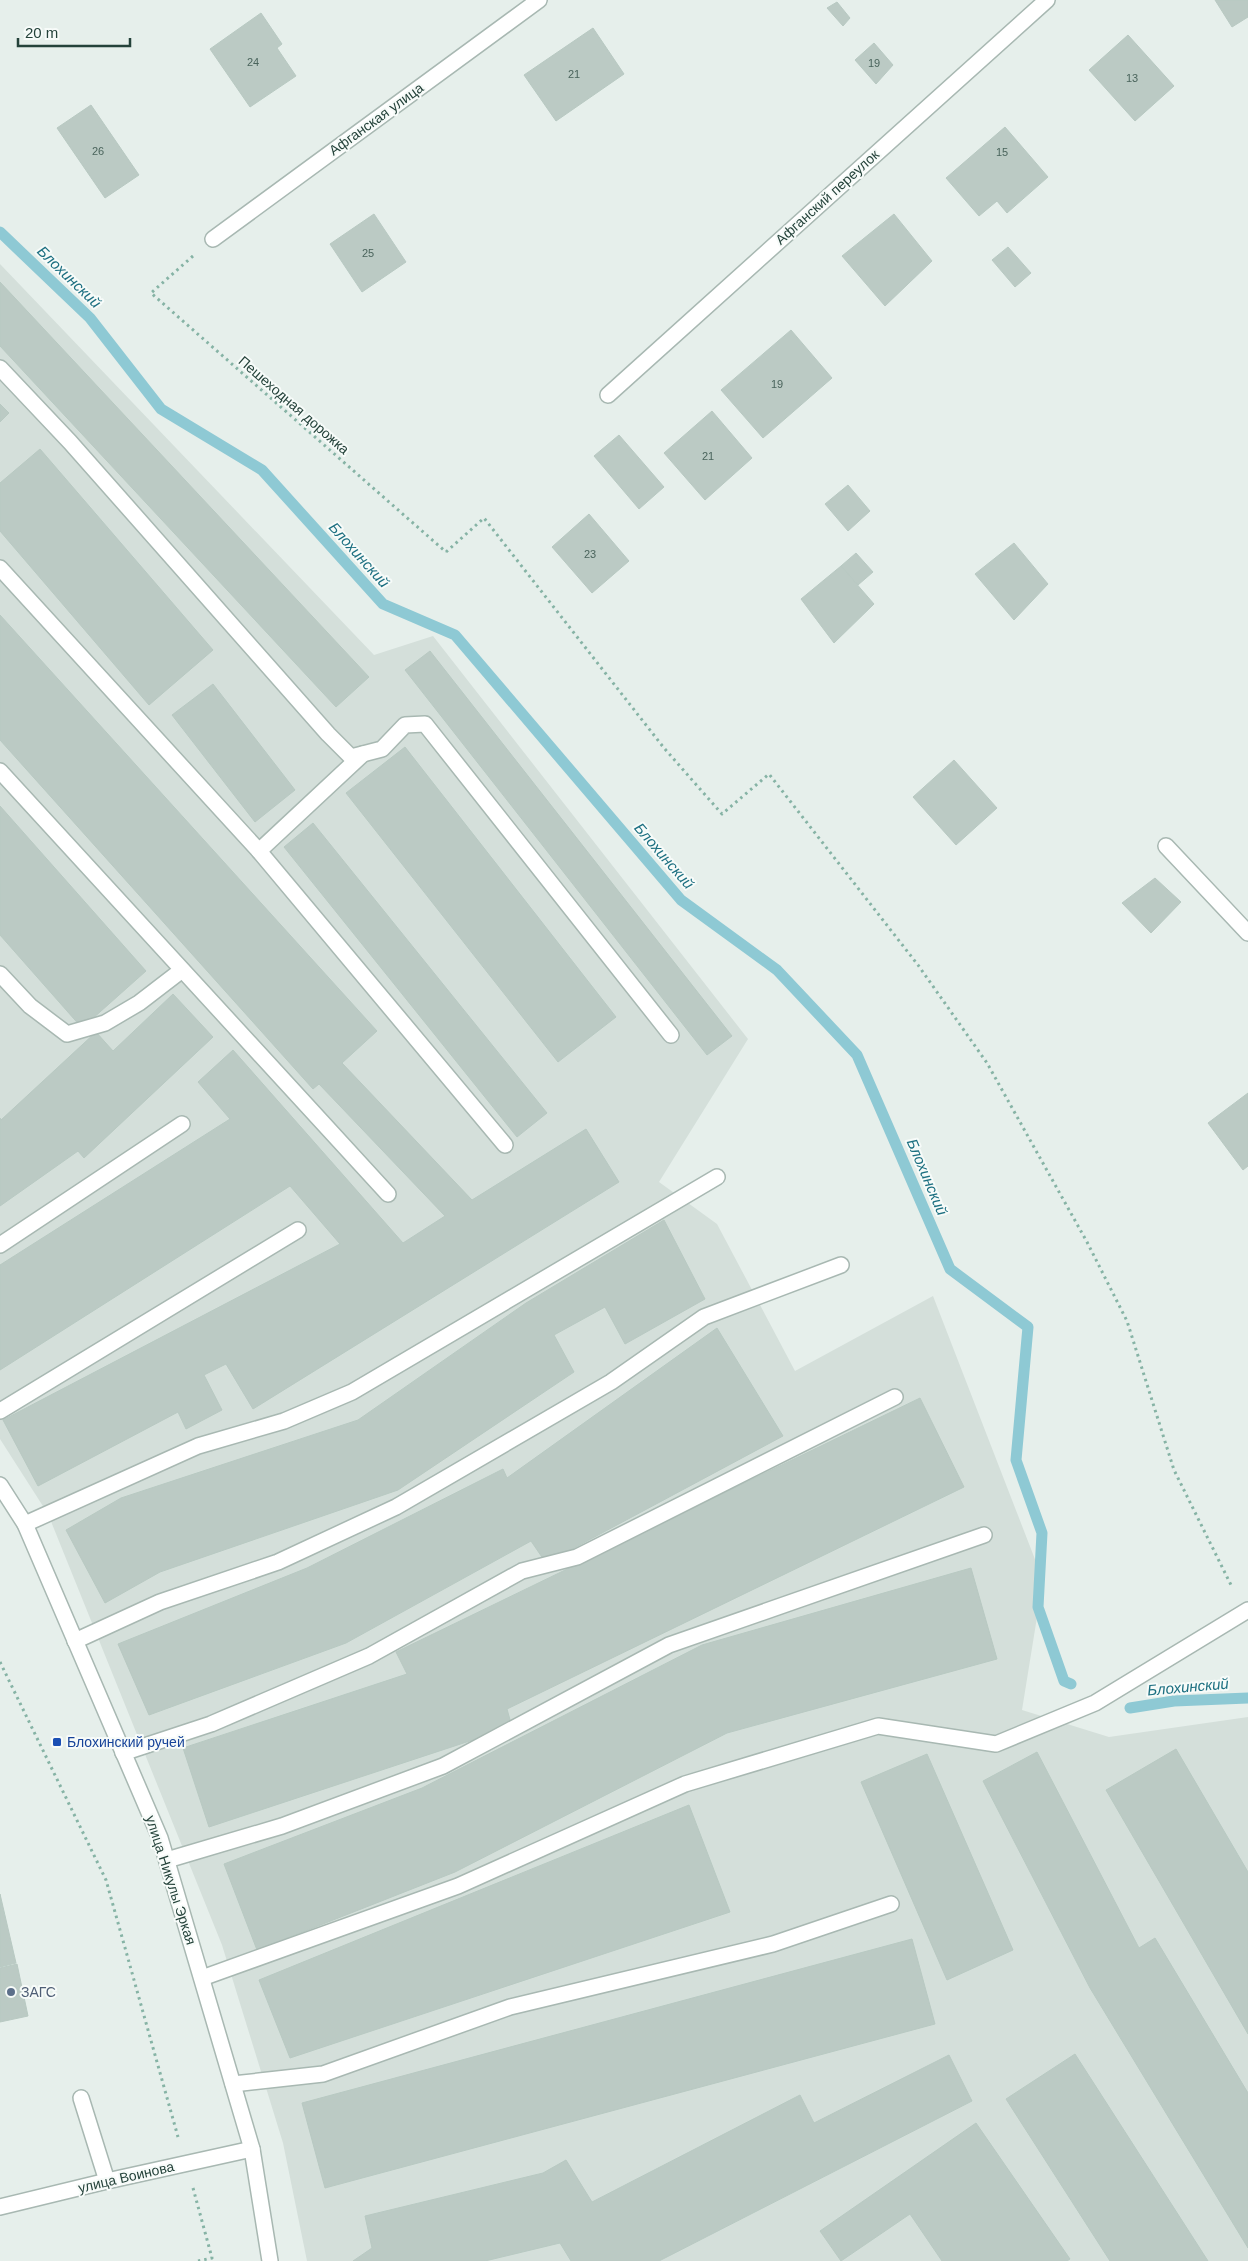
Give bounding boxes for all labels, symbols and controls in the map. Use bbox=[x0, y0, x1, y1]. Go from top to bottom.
scale bar bbox=[18, 15, 130, 47]
text: 20 m bbox=[25, 24, 58, 41]
house number: 24 bbox=[247, 56, 259, 68]
house number: 19 bbox=[868, 57, 880, 69]
house number: 21 bbox=[568, 68, 580, 80]
house number: 13 bbox=[1126, 72, 1138, 84]
street label: Афганская улица bbox=[326, 79, 426, 159]
house number: 26 bbox=[92, 145, 104, 157]
street label: Афганский переулок bbox=[772, 146, 883, 248]
house number: 15 bbox=[996, 146, 1008, 158]
water label: Блохинский bbox=[34, 242, 105, 312]
house number: 25 bbox=[362, 247, 374, 259]
street label: Пешеходная дорожка bbox=[236, 353, 353, 457]
house number: 19 bbox=[771, 378, 783, 390]
house number: 21 bbox=[702, 450, 714, 462]
water label: Блохинский bbox=[326, 519, 393, 591]
house number: 23 bbox=[584, 548, 596, 560]
water label: Блохинский bbox=[631, 819, 698, 893]
water label: Блохинский bbox=[904, 1136, 951, 1218]
water label: Блохинский bbox=[1147, 1674, 1230, 1699]
place label: Блохинский ручей bbox=[67, 1734, 185, 1750]
marker: Блохинский ручей bbox=[51, 1736, 63, 1748]
street label: улица Никулы Эркая bbox=[143, 1813, 199, 1947]
place label: ЗАГС bbox=[21, 1984, 56, 2000]
marker: ЗАГС bbox=[5, 1986, 17, 1998]
street label: улица Воинова bbox=[77, 2158, 176, 2196]

